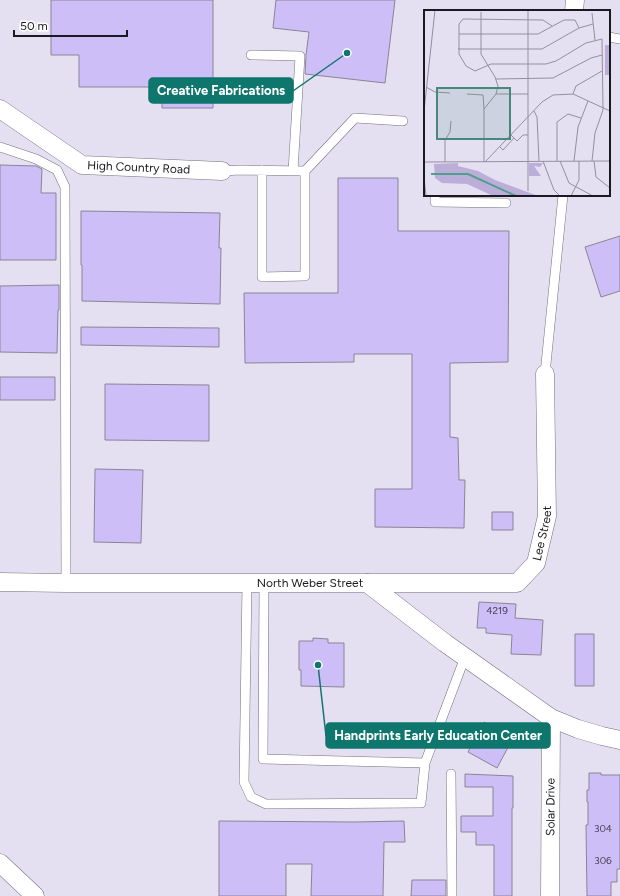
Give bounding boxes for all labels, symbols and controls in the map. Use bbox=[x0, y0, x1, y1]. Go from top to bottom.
inset map bbox=[424, 10, 610, 196]
scale bar bbox=[14, 12, 127, 38]
text: 50 m bbox=[20, 19, 48, 33]
callout: Creative Fabrications bbox=[149, 78, 293, 103]
text: Creative Fabrications bbox=[157, 83, 285, 98]
street label: High Country Road bbox=[87, 158, 190, 177]
street label: Lee Street bbox=[530, 505, 554, 562]
street label: North Weber Street bbox=[257, 576, 364, 590]
house number: 4219 bbox=[486, 604, 508, 617]
callout: Handprints Early Education Center bbox=[326, 723, 550, 748]
text: Handprints Early Education Center bbox=[334, 728, 542, 743]
street label: Solar Drive bbox=[543, 778, 558, 836]
house number: 304 bbox=[594, 822, 612, 835]
house number: 306 bbox=[594, 854, 612, 867]

